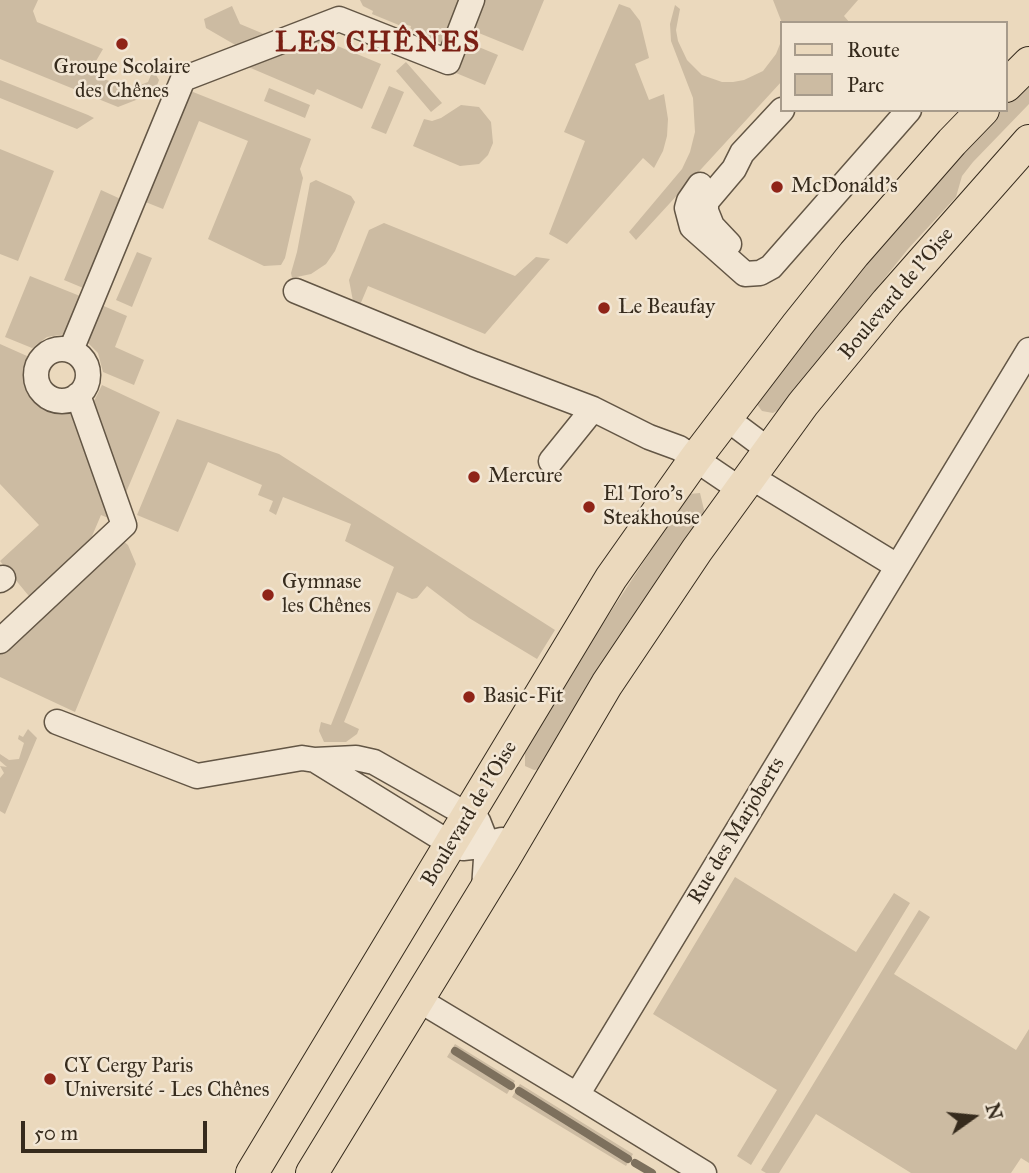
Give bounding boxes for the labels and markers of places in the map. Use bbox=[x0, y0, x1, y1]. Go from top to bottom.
marker: Groupe Scolaire des Chênes bbox=[114, 36, 130, 52]
place label: Groupe Scolaire des Chênes bbox=[53, 55, 191, 105]
place label: McDonald's bbox=[791, 174, 898, 200]
marker: McDonald's bbox=[769, 179, 785, 195]
place label: Le Beaufay bbox=[618, 295, 715, 321]
marker: Le Beaufay bbox=[596, 300, 612, 316]
place label: Mercure bbox=[488, 464, 562, 490]
marker: Mercure bbox=[466, 469, 482, 485]
place label: El Toro's Steakhouse bbox=[603, 482, 700, 532]
marker: El Toro's Steakhouse bbox=[581, 499, 597, 515]
place label: Gymnase les Chênes bbox=[282, 570, 371, 620]
marker: Gymnase les Chênes bbox=[260, 587, 276, 603]
place label: Basic-Fit bbox=[483, 684, 563, 710]
marker: Basic-Fit bbox=[461, 689, 477, 705]
place label: CY Cergy Paris Université - Les Chênes bbox=[64, 1054, 269, 1104]
marker: CY Cergy Paris Université - Les Chênes bbox=[42, 1071, 58, 1087]

